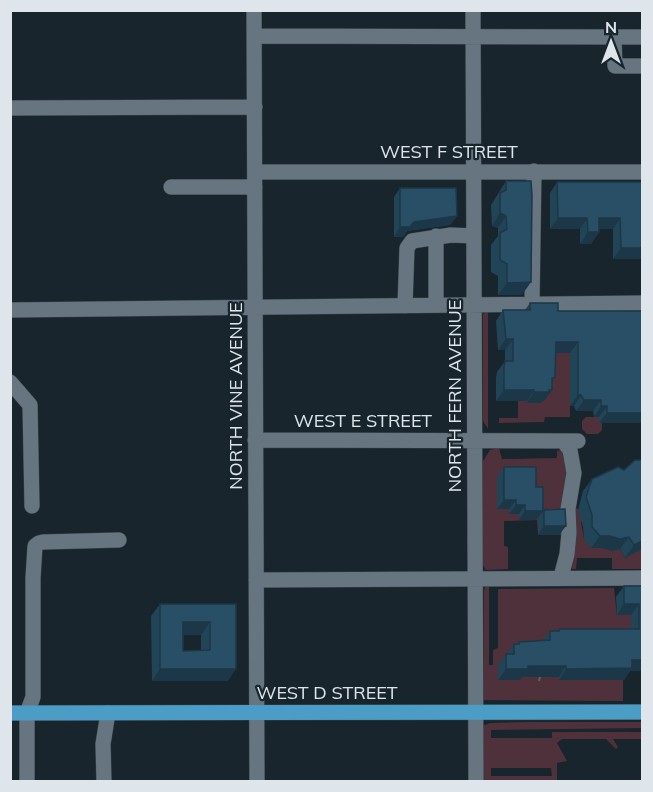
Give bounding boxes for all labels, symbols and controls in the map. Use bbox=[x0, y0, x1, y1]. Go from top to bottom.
north arrow bbox=[581, 12, 641, 72]
text: N bbox=[605, 17, 617, 37]
street label: WEST F STREET bbox=[380, 140, 518, 163]
street label: NORTH FERN AVENUE bbox=[443, 300, 466, 492]
street label: NORTH VINE AVENUE bbox=[224, 302, 247, 490]
street label: WEST E STREET bbox=[294, 409, 432, 432]
street label: WEST D STREET bbox=[256, 681, 398, 704]

